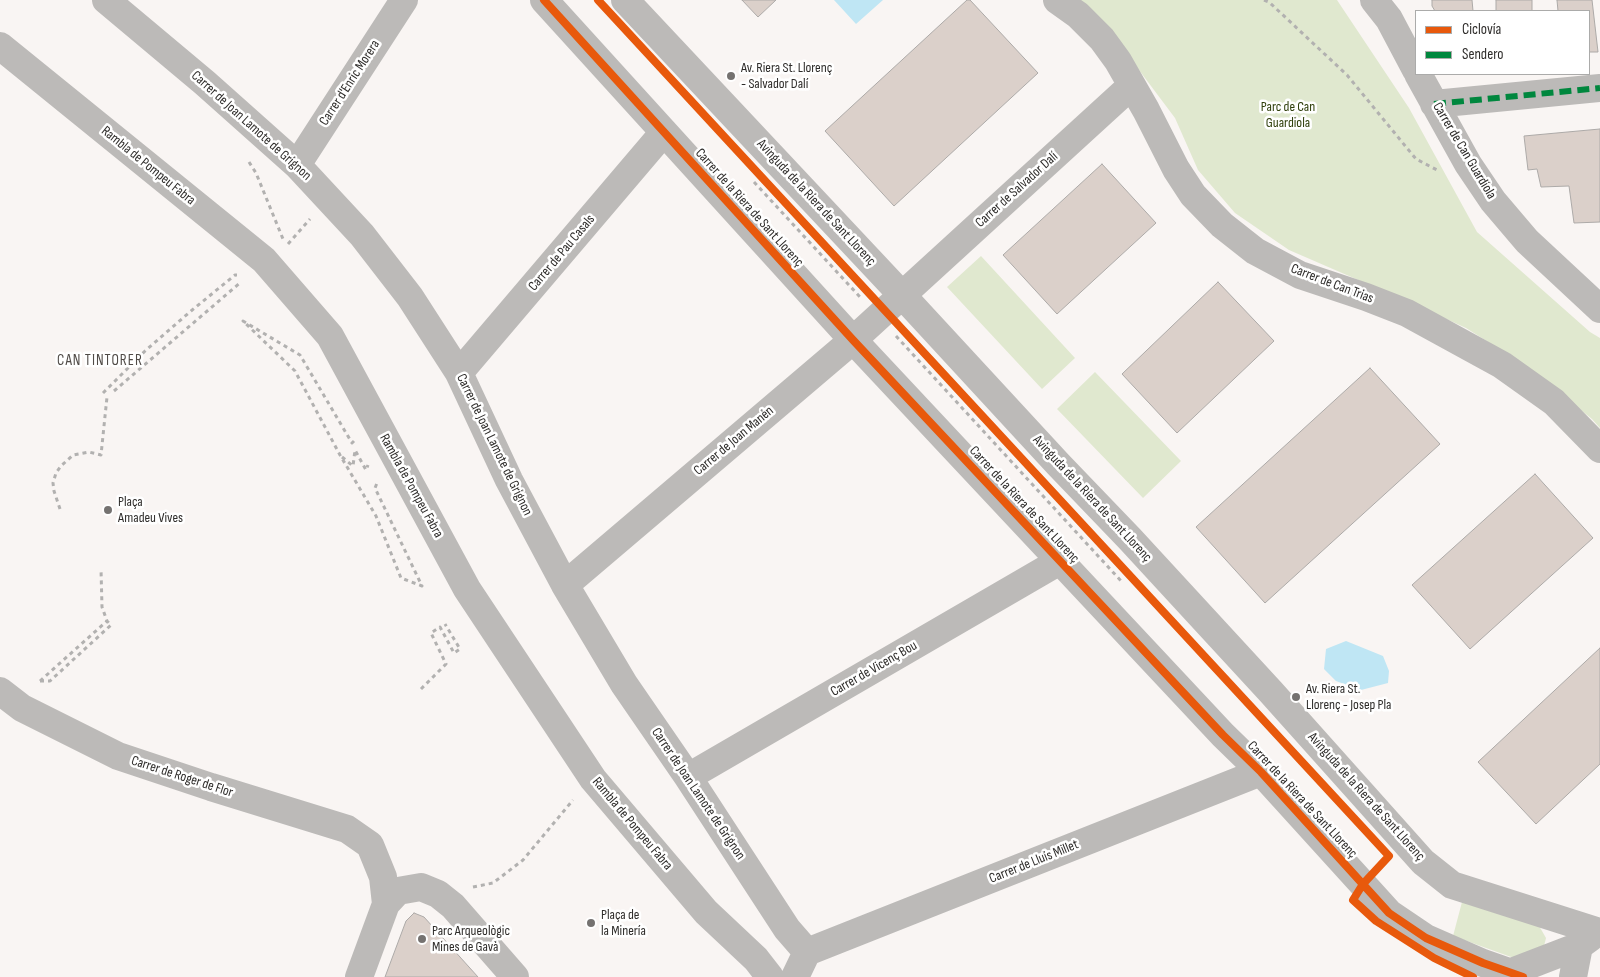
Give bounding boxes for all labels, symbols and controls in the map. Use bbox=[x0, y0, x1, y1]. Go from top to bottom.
legend bbox=[1415, 10, 1590, 75]
text: Ciclovía bbox=[1462, 20, 1501, 39]
street label: Carrer d'Enric Morera bbox=[316, 37, 384, 129]
text: Sendero bbox=[1462, 45, 1503, 64]
place label: Av. Riera St. Llorenç - Salvador Dalí bbox=[741, 60, 832, 92]
street label: Carrer de Joan Lamote de Grignon bbox=[188, 68, 314, 184]
marker: Av. Riera St. Llorenç - Salvador Dalí bbox=[725, 70, 737, 82]
park label: Parc de Can Guardiola bbox=[1261, 99, 1315, 132]
street label: Carrer de Can Guardiola bbox=[1429, 100, 1499, 202]
street label: Rambla de Pompeu Fabra bbox=[98, 123, 198, 209]
street label: Avinguda de la Riera de Sant Llorenç bbox=[753, 136, 879, 270]
street label: Carrer de la Riera de Sant Llorenç bbox=[691, 145, 807, 271]
street label: Carrer de Salvador Dalí bbox=[972, 149, 1062, 231]
street label: Carrer de Pau Casals bbox=[525, 211, 599, 295]
street label: Carrer de Can Trias bbox=[1288, 261, 1376, 307]
district label: CAN TINTORER bbox=[56, 352, 144, 370]
street label: Carrer de Joan Lamote de Grignon bbox=[452, 371, 536, 519]
street label: Carrer de Joan Manén bbox=[691, 403, 777, 479]
street label: Rambla de Pompeu Fabra bbox=[376, 431, 446, 541]
street label: Avinguda de la Riera de Sant Llorenç bbox=[1029, 432, 1155, 566]
street label: Carrer de la Riera de Sant Llorenç bbox=[965, 443, 1083, 567]
place label: Plaça Amadeu Vives bbox=[118, 494, 183, 526]
marker: Plaça Amadeu Vives bbox=[102, 504, 114, 516]
street label: Carrer de Vicenç Bou bbox=[828, 637, 920, 701]
place label: Av. Riera St. Llorenç - Josep Pla bbox=[1306, 681, 1391, 714]
marker: Av. Riera St. Llorenç - Josep Pla bbox=[1290, 691, 1302, 703]
street label: Carrer de Joan Lamote de Grignon bbox=[648, 725, 748, 863]
street label: Avinguda de la Riera de Sant Llorenç bbox=[1304, 729, 1428, 865]
street label: Carrer de la Riera de Sant Llorenç bbox=[1243, 738, 1361, 862]
street label: Carrer de Roger de Flor bbox=[129, 753, 235, 801]
street label: Rambla de Pompeu Fabra bbox=[588, 774, 676, 874]
street label: Carrer de Lluís Millet bbox=[987, 836, 1081, 888]
place label: Plaça de la Minería bbox=[601, 907, 646, 940]
marker: Plaça de la Minería bbox=[585, 917, 597, 929]
place label: Parc Arqueològic Mines de Gavà bbox=[432, 923, 510, 956]
marker: Parc Arqueològic Mines de Gavà bbox=[416, 933, 428, 945]

